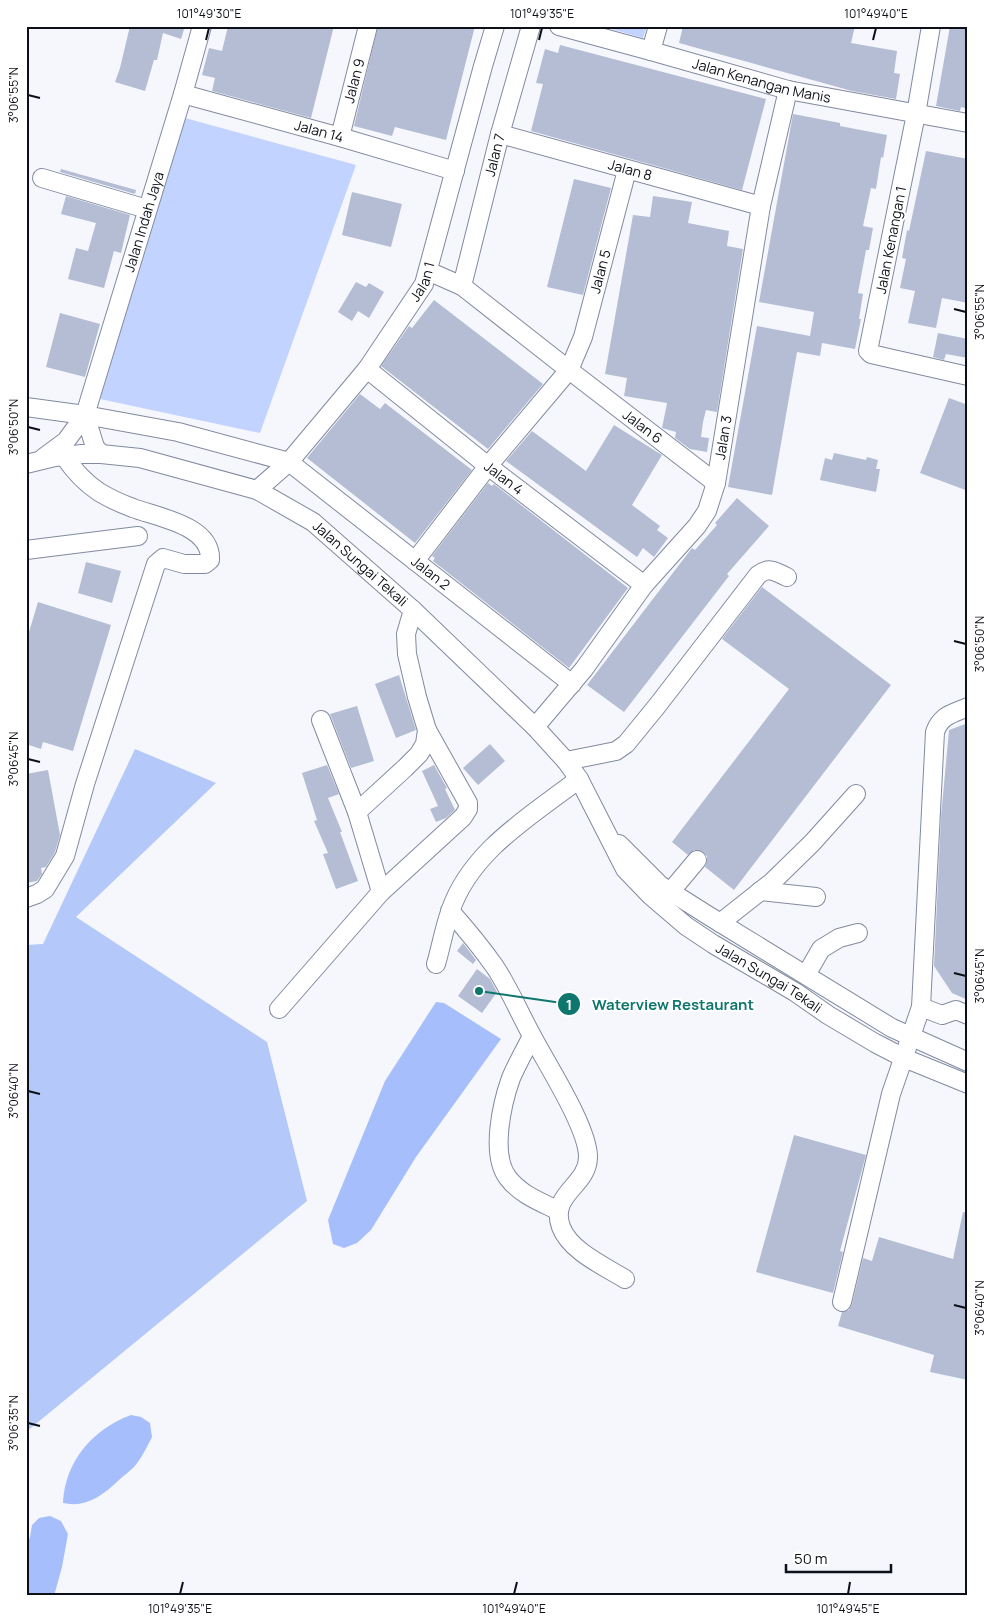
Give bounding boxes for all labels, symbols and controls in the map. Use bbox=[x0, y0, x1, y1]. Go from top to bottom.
text: 101°49'30"E bbox=[177, 5, 241, 22]
text: 101°49'35"E bbox=[510, 5, 574, 22]
text: 101°49'40"E bbox=[844, 5, 908, 22]
street label: Jalan Kenangan Manis bbox=[690, 53, 833, 107]
street label: Jalan 9 bbox=[339, 56, 368, 105]
text: 3°06'55"N bbox=[5, 67, 22, 123]
street label: Jalan 14 bbox=[292, 115, 346, 147]
street label: Jalan 7 bbox=[480, 131, 509, 178]
street label: Jalan 8 bbox=[606, 154, 654, 185]
street label: Jalan Indah Jaya bbox=[119, 169, 168, 274]
street label: Jalan Kenangan 1 bbox=[871, 184, 910, 295]
street label: Jalan 5 bbox=[585, 247, 615, 295]
street label: Jalan 1 bbox=[405, 259, 439, 305]
text: 3°06'55"N bbox=[971, 284, 988, 340]
text: 3°06'50"N bbox=[5, 399, 22, 455]
street label: Jalan 6 bbox=[619, 405, 667, 447]
street label: Jalan 3 bbox=[710, 414, 736, 461]
street label: Jalan 4 bbox=[481, 457, 528, 499]
street label: Jalan Sungai Tekali bbox=[309, 516, 412, 610]
street label: Jalan 2 bbox=[408, 551, 454, 594]
text: 3°06'50"N bbox=[971, 616, 988, 672]
text: 3°06'45"N bbox=[5, 732, 22, 786]
street label: Jalan Sungai Tekali bbox=[713, 938, 826, 1017]
text: 3°06'45"N bbox=[971, 949, 988, 1003]
callout: Waterview Restaurant bbox=[557, 989, 764, 1019]
text: 1 bbox=[566, 994, 572, 1015]
text: Waterview Restaurant bbox=[592, 994, 754, 1015]
text: 3°06'40"N bbox=[5, 1063, 22, 1119]
text: 3°06'40"N bbox=[971, 1280, 988, 1336]
text: 3°06'35"N bbox=[5, 1395, 22, 1451]
scale bar bbox=[786, 1542, 892, 1574]
text: 50 m bbox=[794, 1548, 828, 1569]
text: 101°49'35"E bbox=[148, 1600, 212, 1617]
text: 101°49'40"E bbox=[482, 1600, 546, 1617]
text: 101°49'45"E bbox=[816, 1600, 880, 1617]

